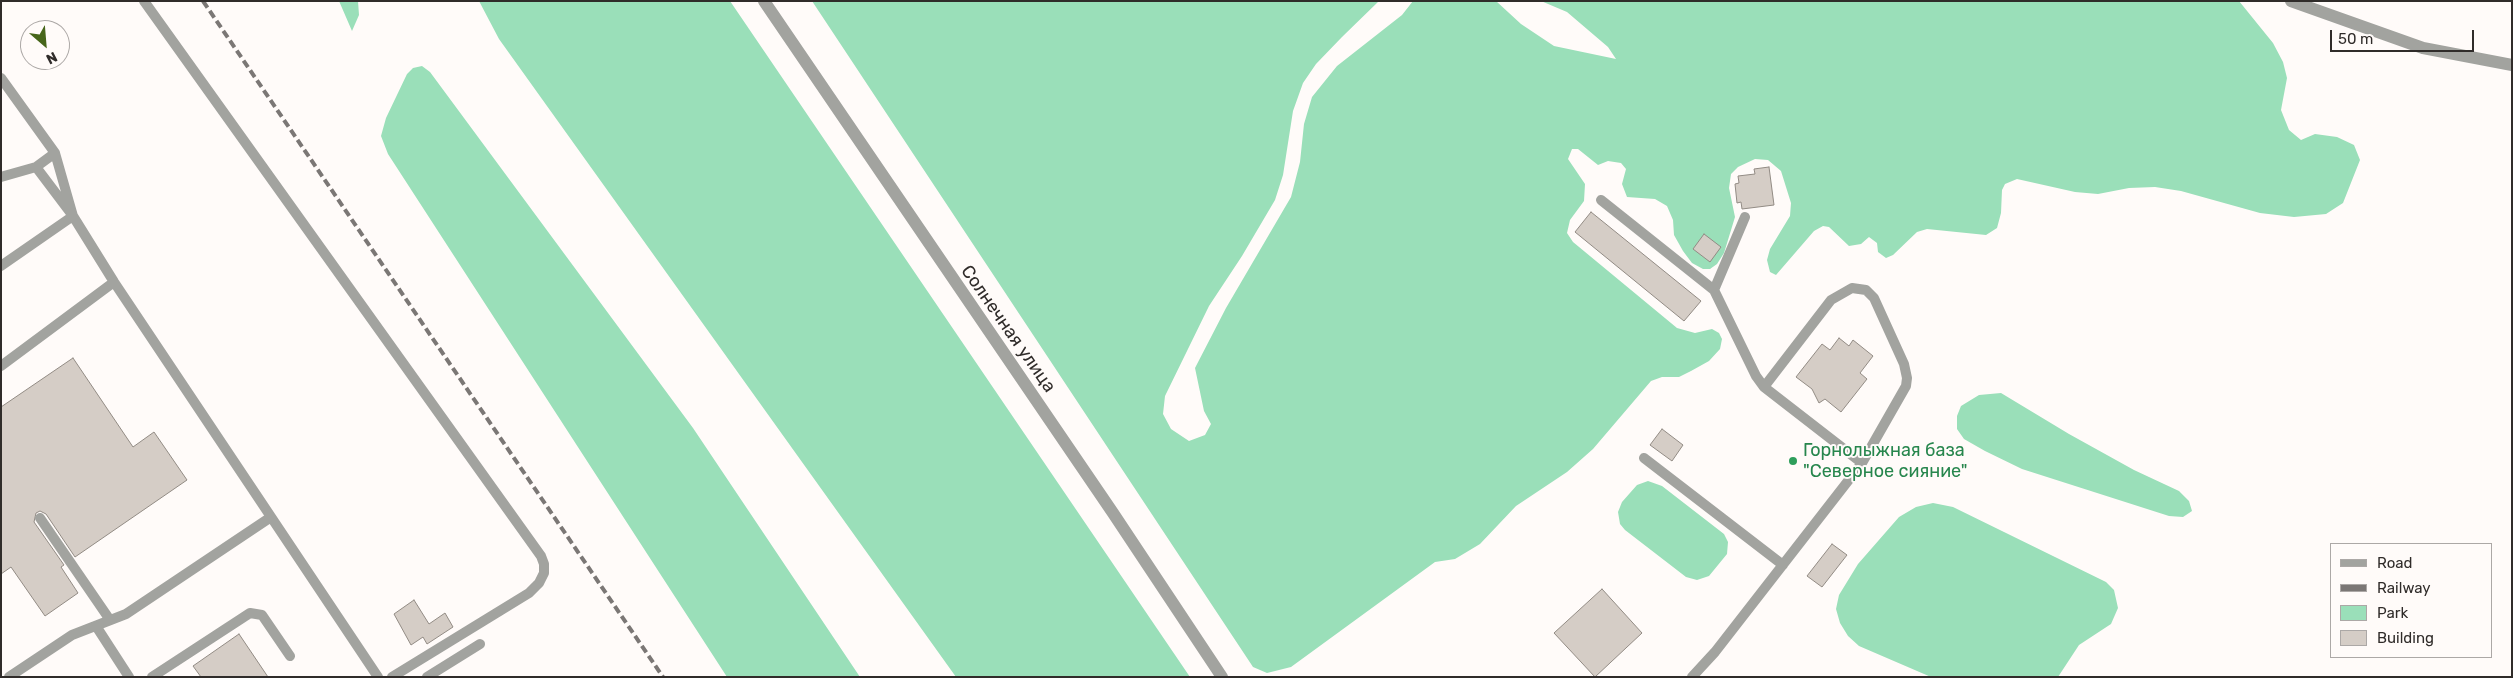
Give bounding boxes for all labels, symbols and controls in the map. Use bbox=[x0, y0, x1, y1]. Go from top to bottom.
north arrow bbox=[20, 20, 70, 70]
scale bar bbox=[2333, 20, 2477, 52]
text: 50 m bbox=[2338, 30, 2373, 48]
text: N bbox=[43, 48, 60, 68]
street label: Солнечная улица bbox=[956, 261, 1060, 397]
place label: Горнолыжная база "Северное сияние" bbox=[1803, 440, 1967, 482]
marker: Горнолыжная база "Северное сияние" bbox=[1787, 455, 1799, 467]
legend bbox=[2330, 543, 2493, 658]
text: Road bbox=[2377, 554, 2413, 572]
text: Railway bbox=[2377, 579, 2431, 597]
text: Park bbox=[2377, 604, 2408, 622]
text: Building bbox=[2377, 629, 2434, 647]

